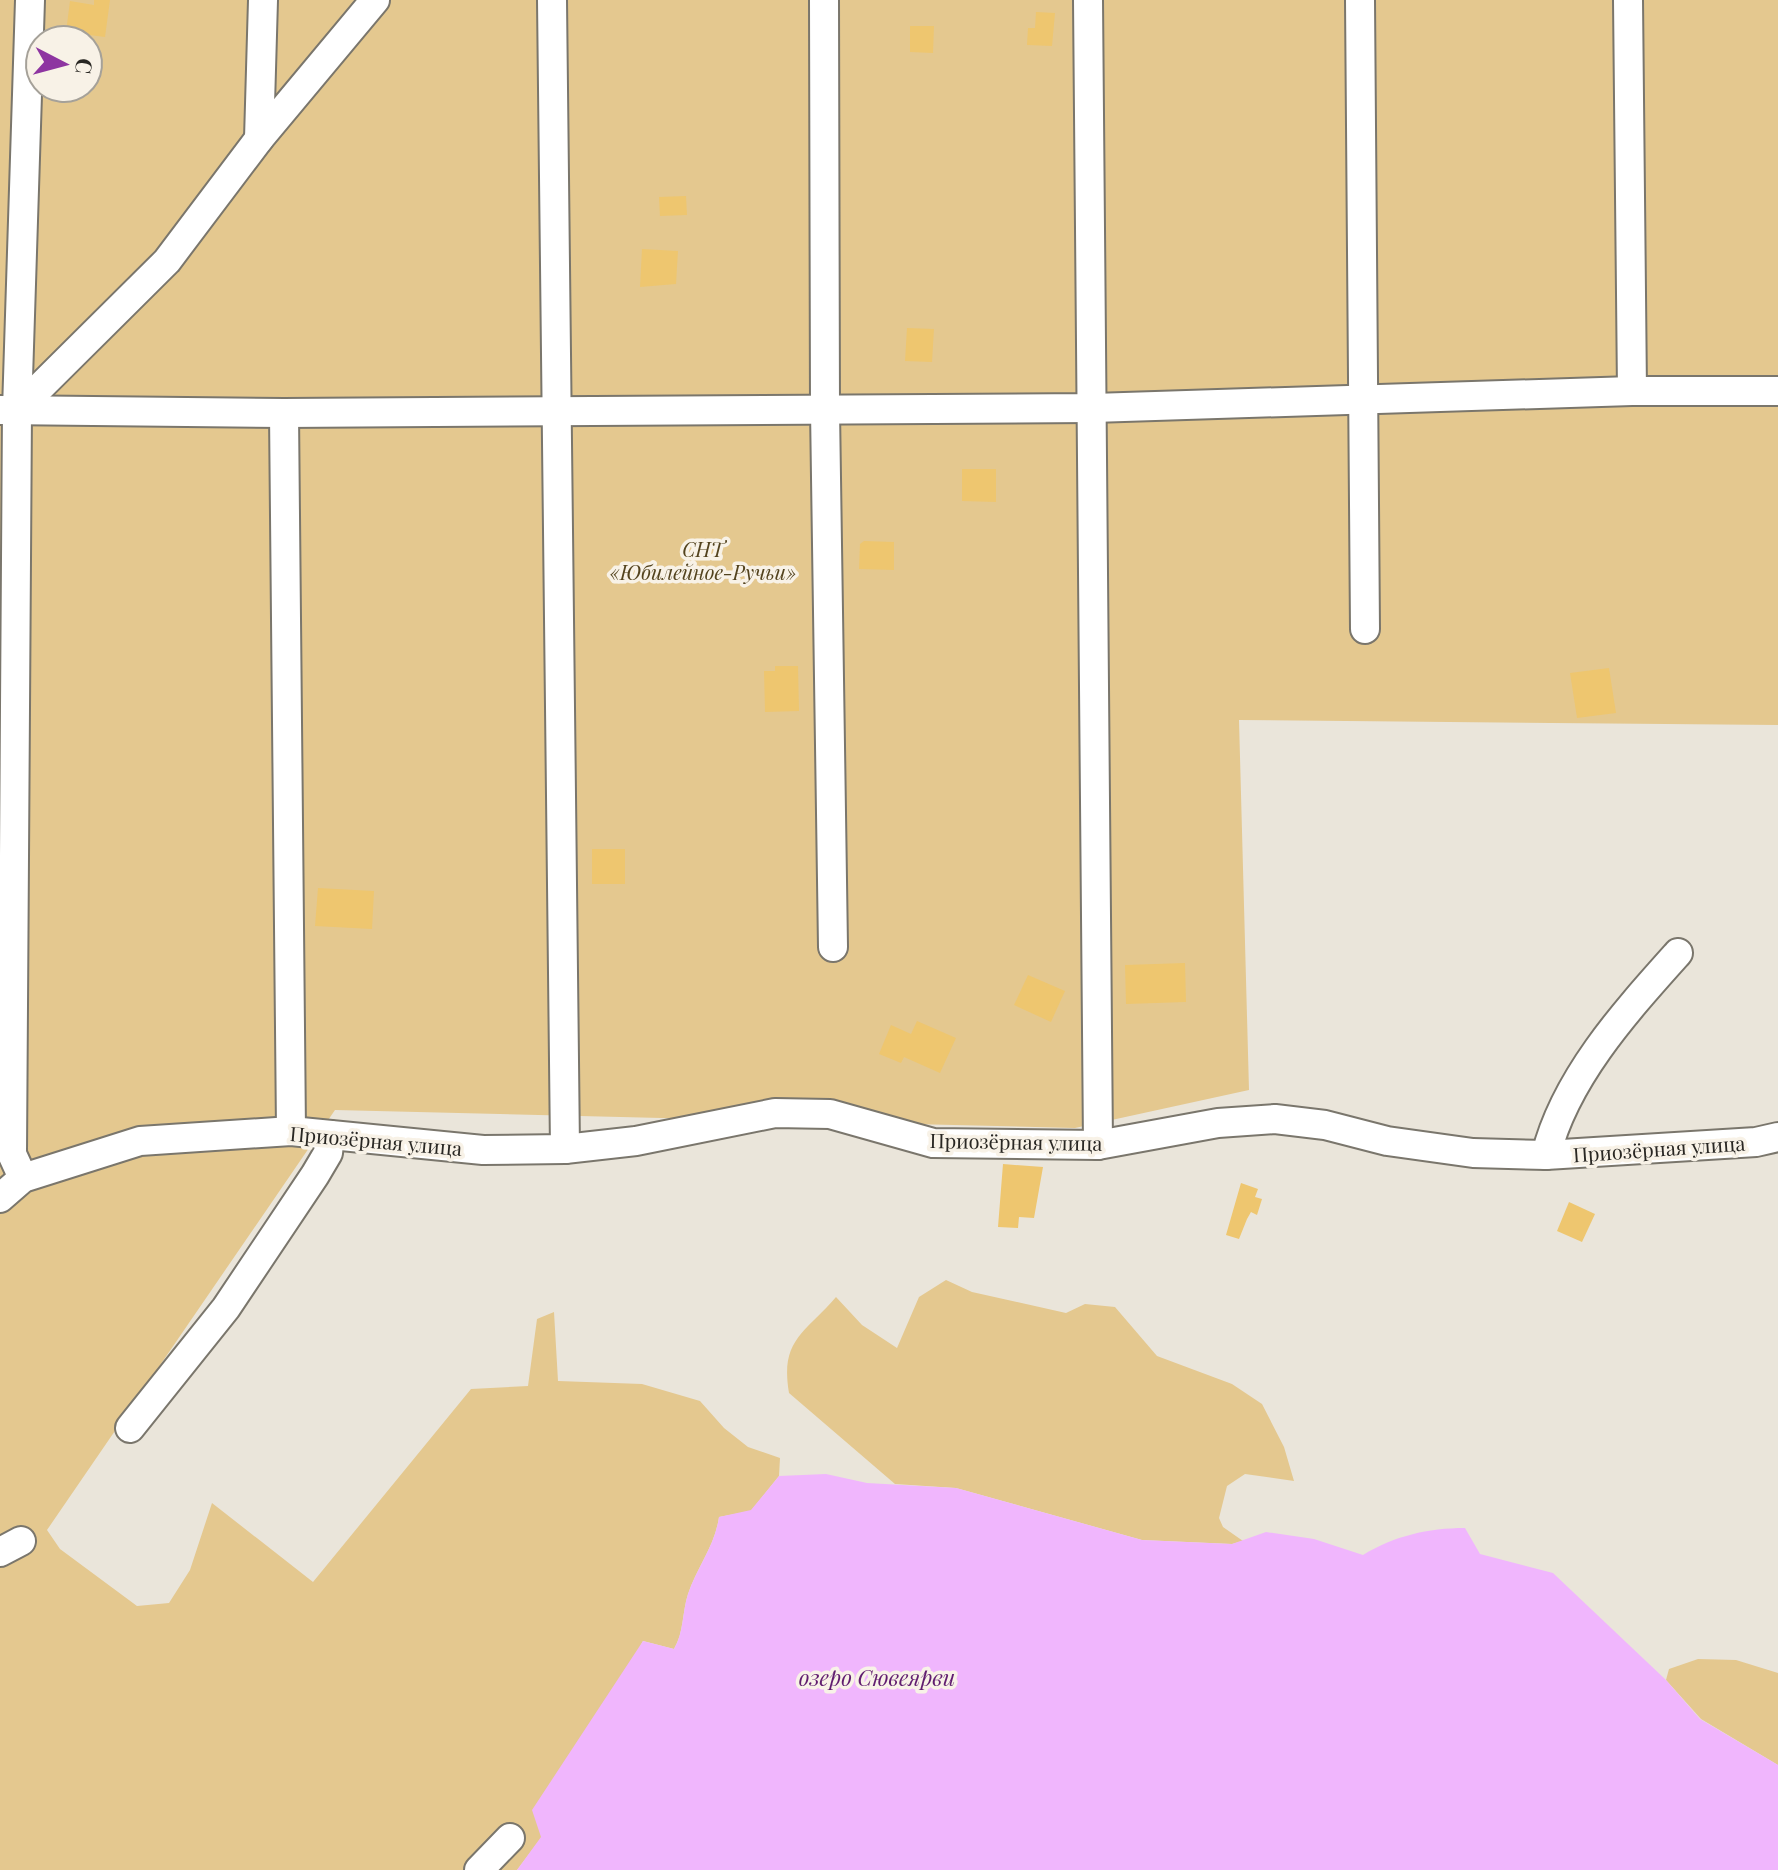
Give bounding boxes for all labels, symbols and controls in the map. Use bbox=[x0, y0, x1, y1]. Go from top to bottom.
north arrow bbox=[24, 24, 104, 104]
text: С bbox=[69, 57, 101, 75]
park label: СНТ «Юбилейное-Ручьи» bbox=[610, 535, 796, 585]
street label: Приозёрная улица bbox=[289, 1119, 463, 1161]
street label: Приозёрная улица bbox=[929, 1126, 1103, 1156]
street label: Приозёрная улица bbox=[1572, 1129, 1746, 1167]
water label: озеро Сювеярви bbox=[799, 1662, 955, 1692]

